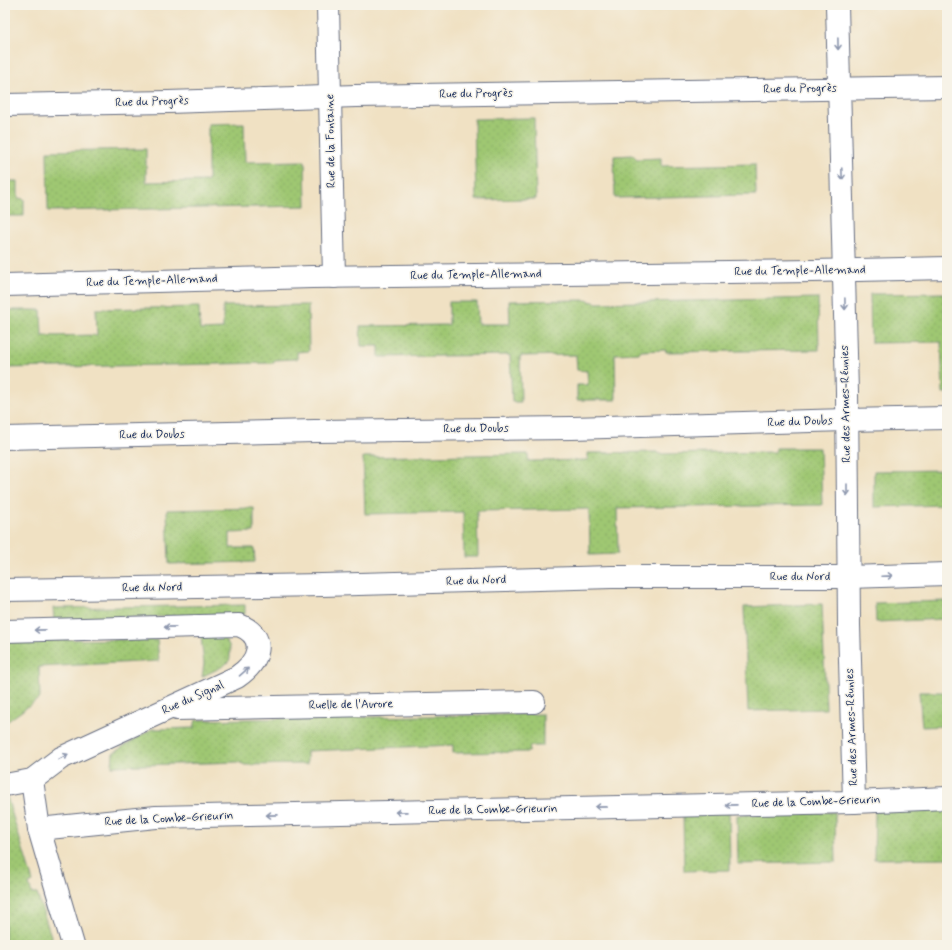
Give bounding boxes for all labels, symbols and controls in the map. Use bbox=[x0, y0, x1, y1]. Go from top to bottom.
one-way arrow bbox=[834, 37, 842, 50]
street label: Rue du Progrès bbox=[763, 80, 838, 98]
street label: Rue du Progrès bbox=[439, 85, 514, 103]
street label: Rue du Progrès bbox=[115, 93, 190, 111]
street label: Rue de la Fontaine bbox=[322, 94, 340, 188]
one-way arrow bbox=[838, 167, 845, 180]
street label: Rue du Temple-Allemand bbox=[734, 262, 866, 280]
street label: Rue du Temple-Allemand bbox=[410, 266, 542, 284]
street label: Rue du Temple-Allemand bbox=[86, 271, 218, 291]
one-way arrow bbox=[841, 297, 849, 310]
street label: Rue des Armes-Réunies bbox=[837, 345, 855, 463]
street label: Rue du Doubs bbox=[767, 413, 834, 431]
street label: Rue du Doubs bbox=[443, 420, 510, 438]
street label: Rue du Doubs bbox=[119, 426, 186, 444]
one-way arrow bbox=[843, 483, 851, 496]
street label: Rue du Nord bbox=[770, 569, 830, 585]
street label: Rue du Nord bbox=[446, 572, 506, 590]
one-way arrow bbox=[880, 572, 893, 580]
street label: Rue du Nord bbox=[122, 579, 182, 597]
one-way arrow bbox=[164, 623, 177, 630]
one-way arrow bbox=[34, 626, 47, 634]
one-way arrow bbox=[239, 667, 249, 676]
street label: Rue des Armes-Réunies bbox=[842, 668, 862, 786]
street label: Rue du Signal bbox=[159, 677, 227, 719]
street label: Ruelle de l'Aurore bbox=[309, 696, 393, 714]
one-way arrow bbox=[57, 753, 69, 760]
street label: Rue de la Combe-Grieurin bbox=[751, 792, 881, 812]
street label: Rue de la Combe-Grieurin bbox=[428, 801, 558, 819]
one-way arrow bbox=[725, 801, 738, 809]
one-way arrow bbox=[595, 804, 608, 811]
street label: Rue de la Combe-Grieurin bbox=[104, 808, 234, 830]
one-way arrow bbox=[395, 808, 408, 816]
one-way arrow bbox=[266, 811, 279, 818]

